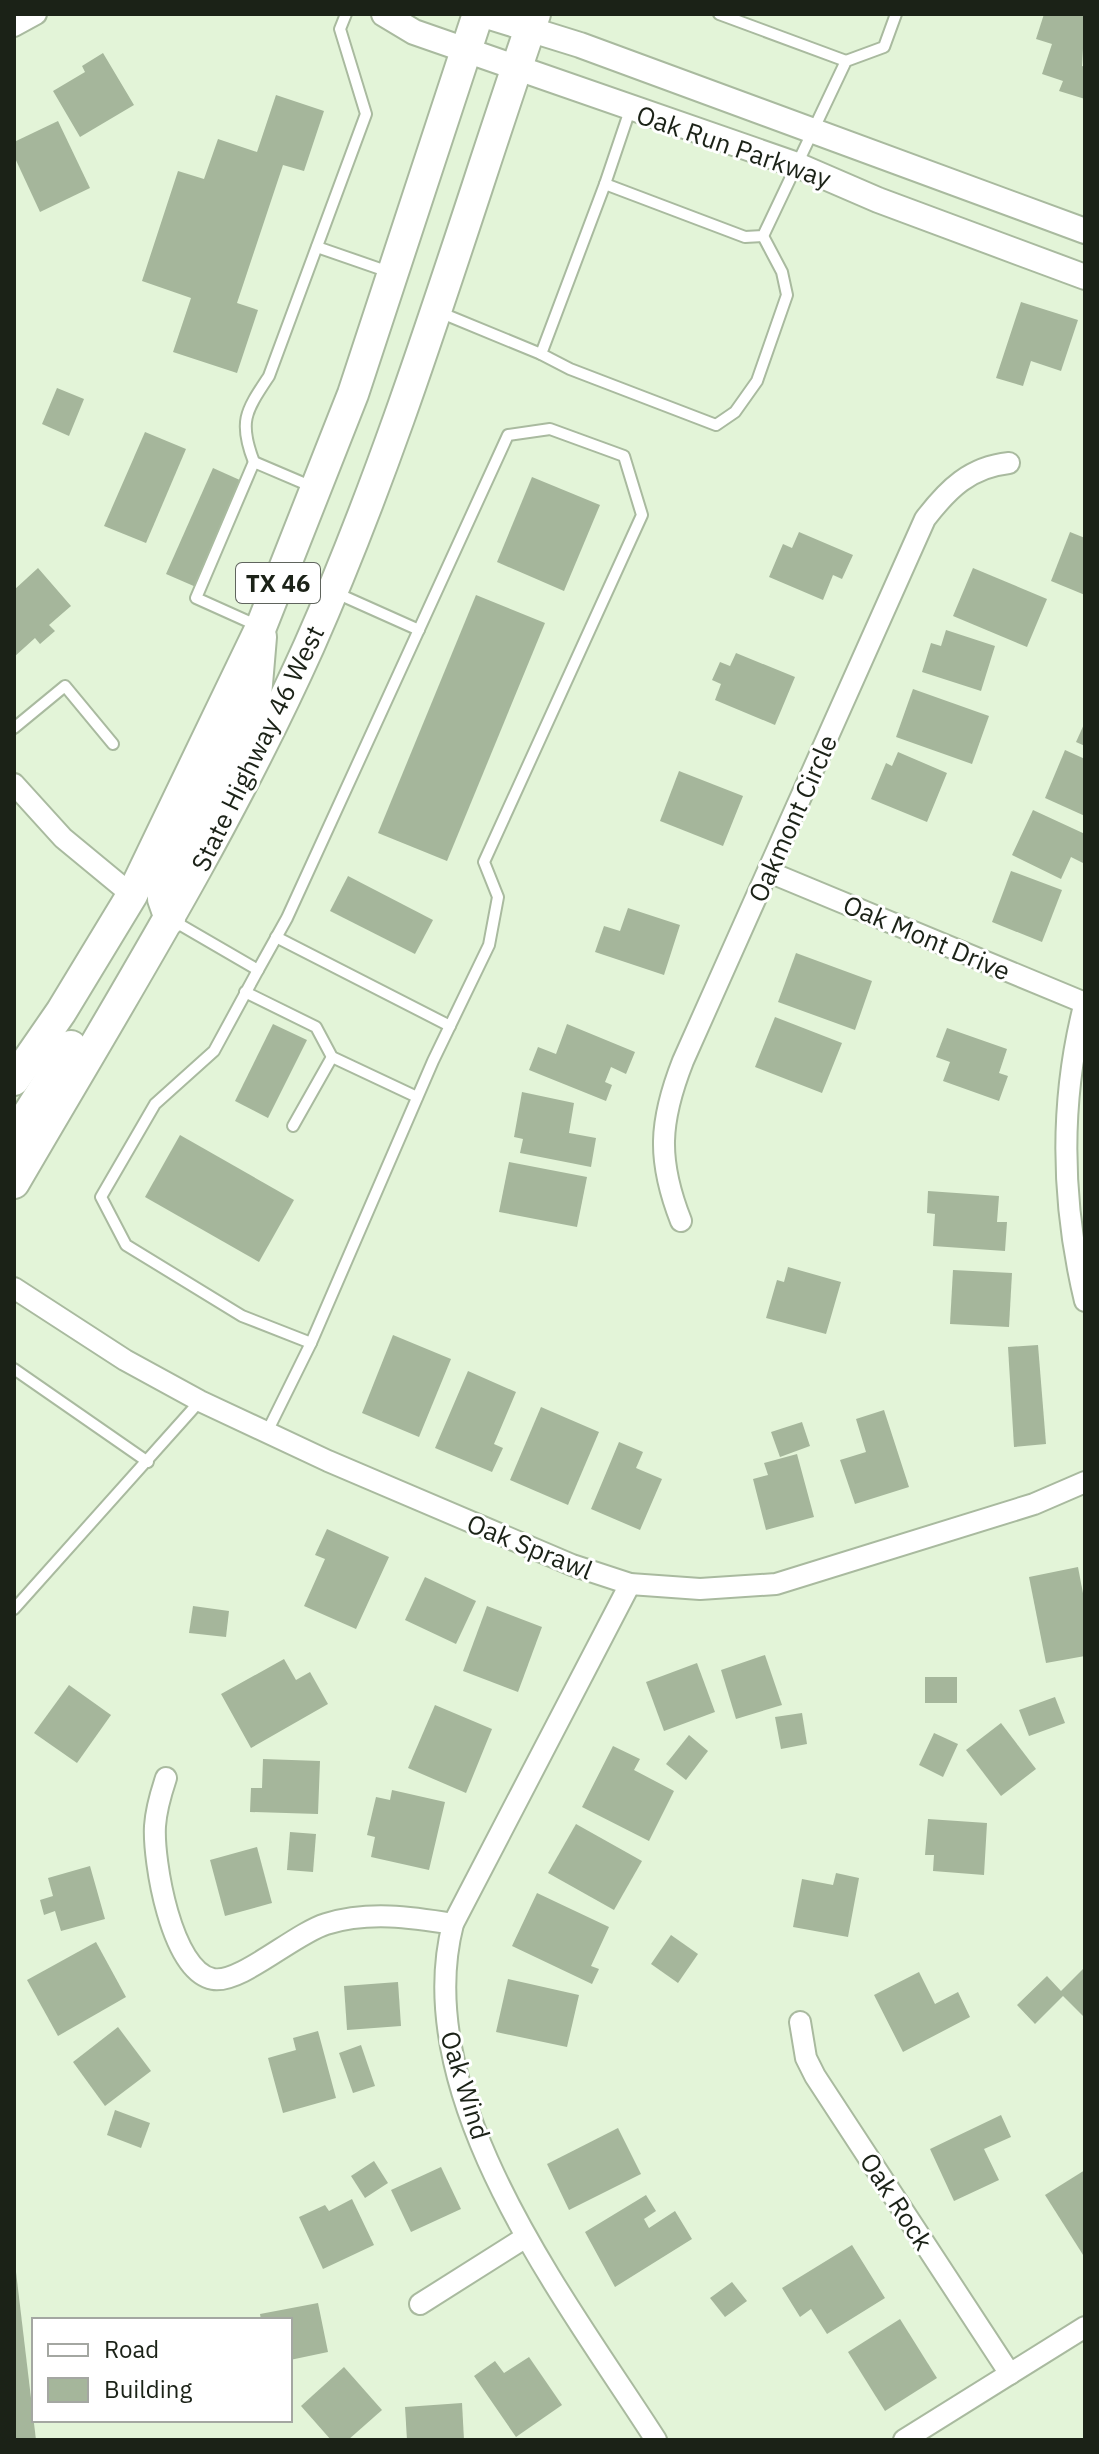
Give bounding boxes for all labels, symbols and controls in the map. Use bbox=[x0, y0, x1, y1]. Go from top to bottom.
street label: Oak Run Parkway bbox=[632, 97, 836, 195]
road number: TX 46 bbox=[236, 563, 320, 603]
street label: State Highway 46 West bbox=[183, 619, 331, 877]
street label: Oakmont Circle bbox=[740, 729, 844, 907]
street label: Oak Mont Drive bbox=[838, 887, 1016, 987]
street label: Oak Sprawl bbox=[462, 1505, 598, 1587]
street label: Oak Wind bbox=[433, 2027, 499, 2143]
street label: Oak Rock bbox=[853, 2146, 941, 2257]
legend bbox=[32, 2318, 292, 2422]
text: Road bbox=[104, 2333, 159, 2365]
text: Building bbox=[104, 2373, 192, 2405]

